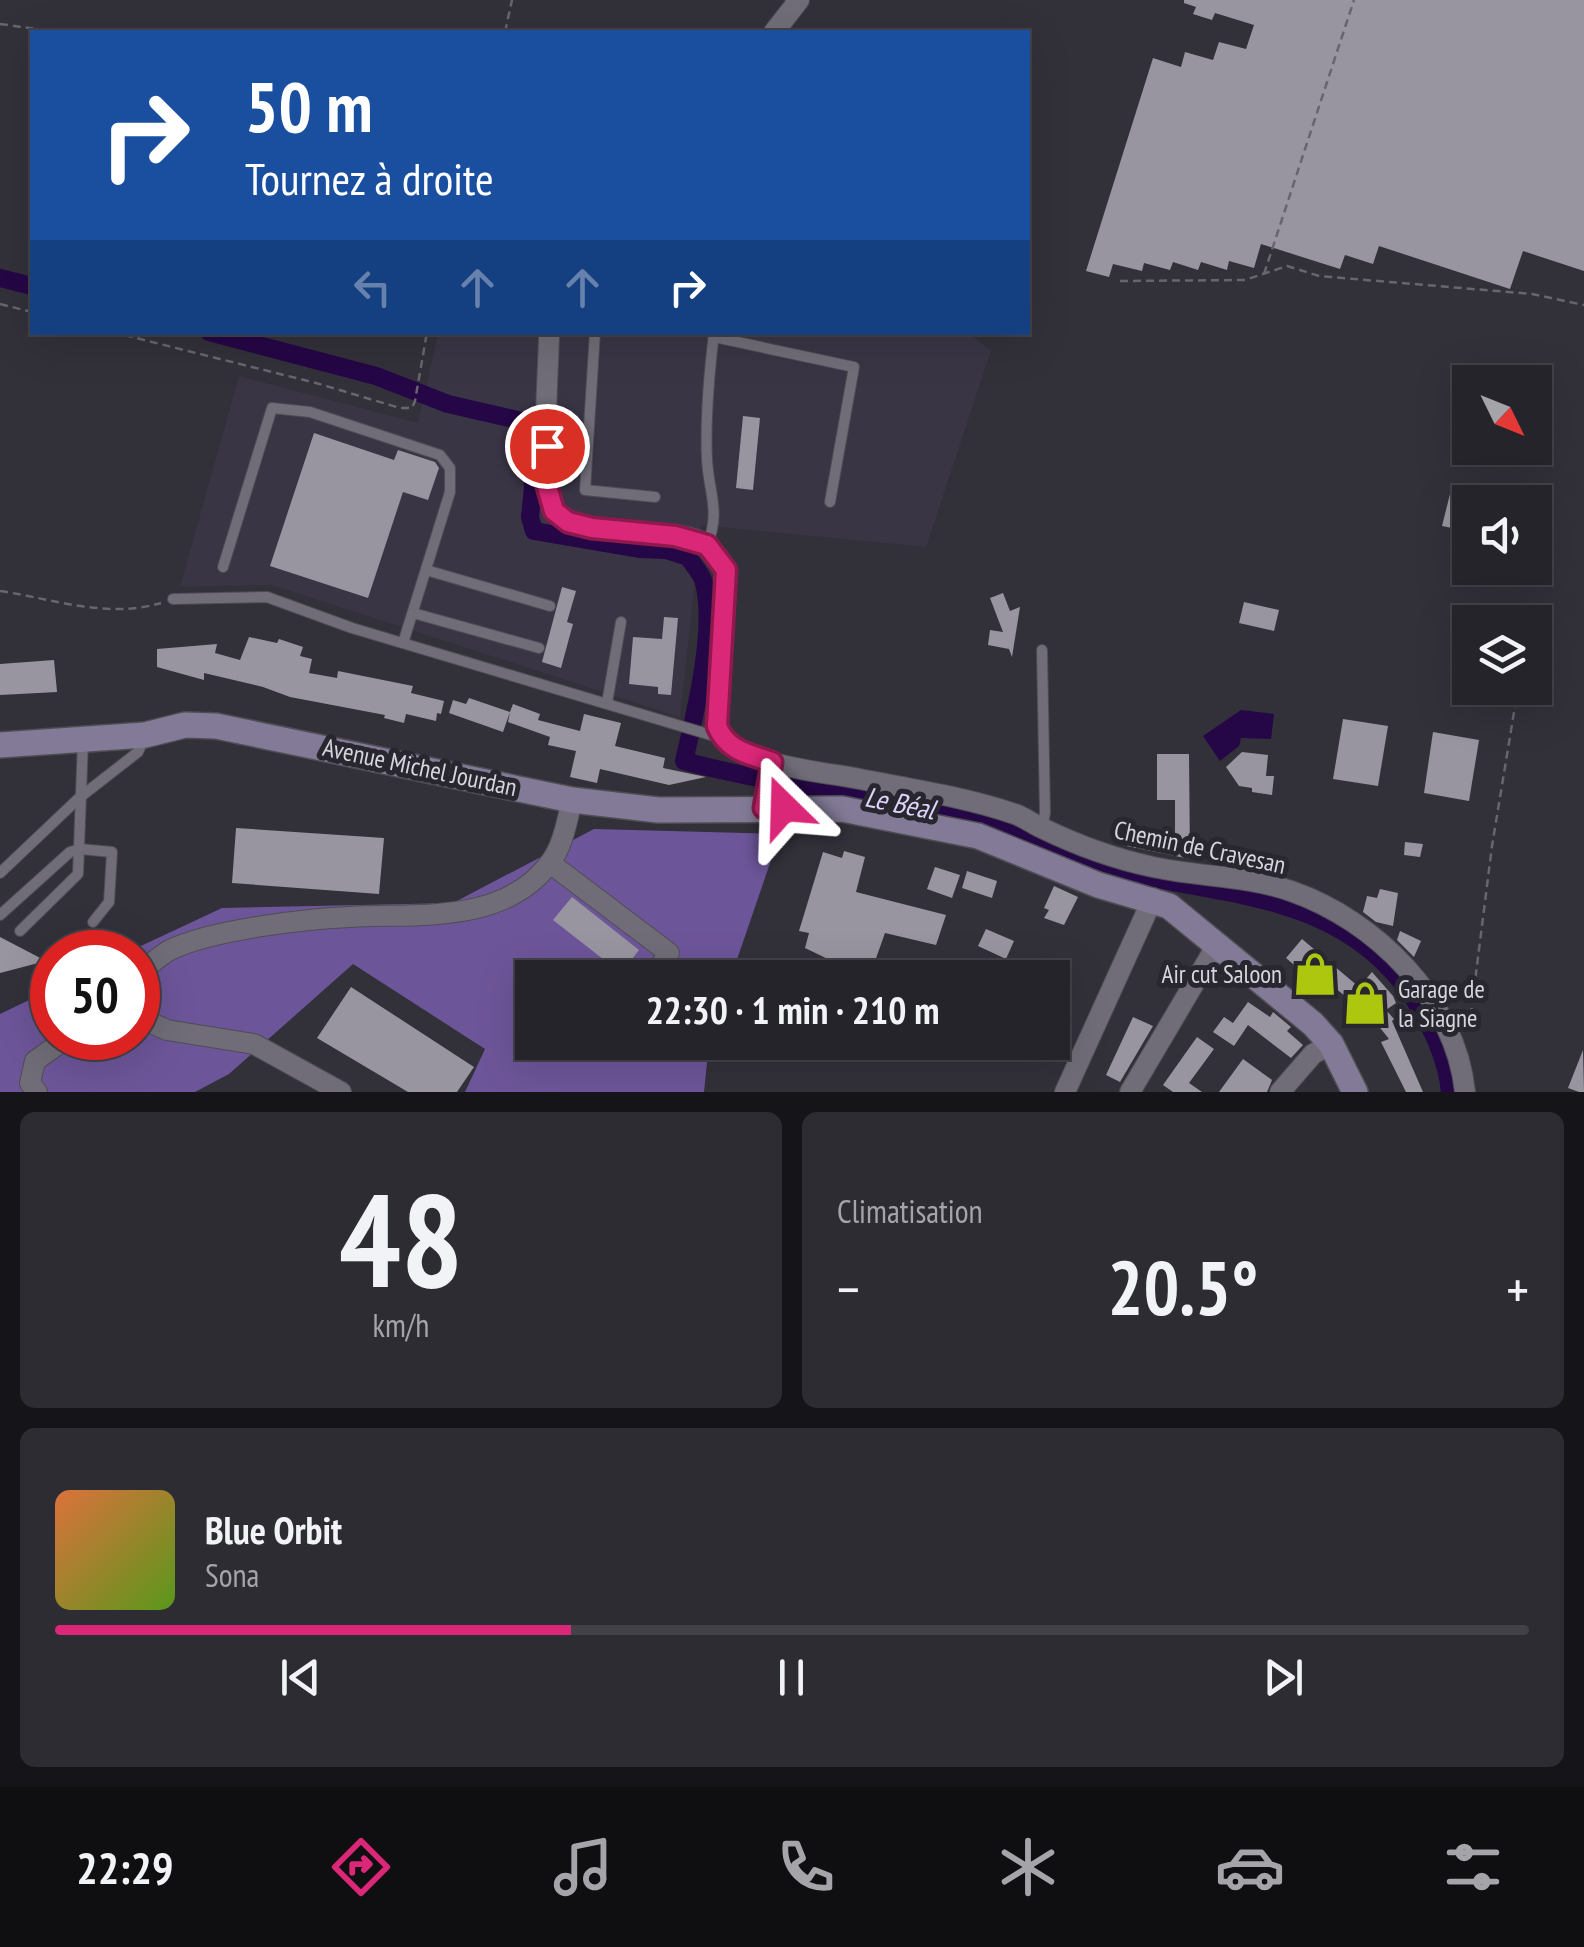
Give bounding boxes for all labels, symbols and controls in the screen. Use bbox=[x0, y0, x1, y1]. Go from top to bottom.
text: 50 m bbox=[245, 61, 373, 151]
icon: right bbox=[80, 70, 210, 200]
text: Tournez à droite bbox=[245, 149, 494, 207]
icon: left bbox=[345, 260, 400, 315]
icon: ahead bbox=[450, 260, 505, 315]
icon: ahead bbox=[555, 260, 610, 315]
icon: right bbox=[660, 260, 715, 315]
north arrow bbox=[1452, 365, 1552, 465]
map controls bbox=[1452, 365, 1552, 705]
pin bbox=[505, 404, 590, 489]
icon: arrive bbox=[520, 419, 575, 474]
button: sound bbox=[1452, 485, 1552, 585]
button: layers bbox=[1452, 605, 1552, 705]
street label: Avenue Michel Jourdan bbox=[320, 731, 520, 803]
position arrow bbox=[732, 755, 836, 859]
water label: Le Béal bbox=[862, 778, 941, 828]
street label: Chemin de Cravesan bbox=[1111, 813, 1289, 881]
speed limit sign: 50 bbox=[30, 930, 160, 1060]
shop icon: Air cut Saloon bbox=[1291, 950, 1339, 998]
place label: Air cut Saloon bbox=[1162, 958, 1282, 990]
place label: Garage de la Siagne bbox=[1398, 973, 1485, 1034]
shop icon: Garage de la Siagne bbox=[1341, 979, 1389, 1027]
text: 22:30 · 1 min · 210 m bbox=[646, 985, 939, 1034]
text: 48 bbox=[339, 1155, 463, 1323]
text: Climatisation bbox=[837, 1190, 983, 1232]
text: 20.5° bbox=[1108, 1239, 1258, 1336]
text: − bbox=[837, 1253, 860, 1324]
text: + bbox=[1506, 1253, 1529, 1324]
text: km/h bbox=[373, 1304, 429, 1346]
text: Blue Orbit bbox=[205, 1505, 342, 1554]
text: Sona bbox=[205, 1554, 259, 1596]
icon: previous bbox=[273, 1650, 328, 1705]
icon: pause bbox=[764, 1650, 819, 1705]
icon: next bbox=[1256, 1650, 1311, 1705]
icon: directions bbox=[326, 1832, 396, 1902]
icon: music bbox=[548, 1832, 618, 1902]
icon: phone bbox=[771, 1832, 841, 1902]
icon: climate bbox=[993, 1832, 1063, 1902]
icon: car bbox=[1215, 1832, 1285, 1902]
icon: filters bbox=[1438, 1832, 1508, 1902]
text: 22:29 bbox=[76, 1838, 174, 1896]

